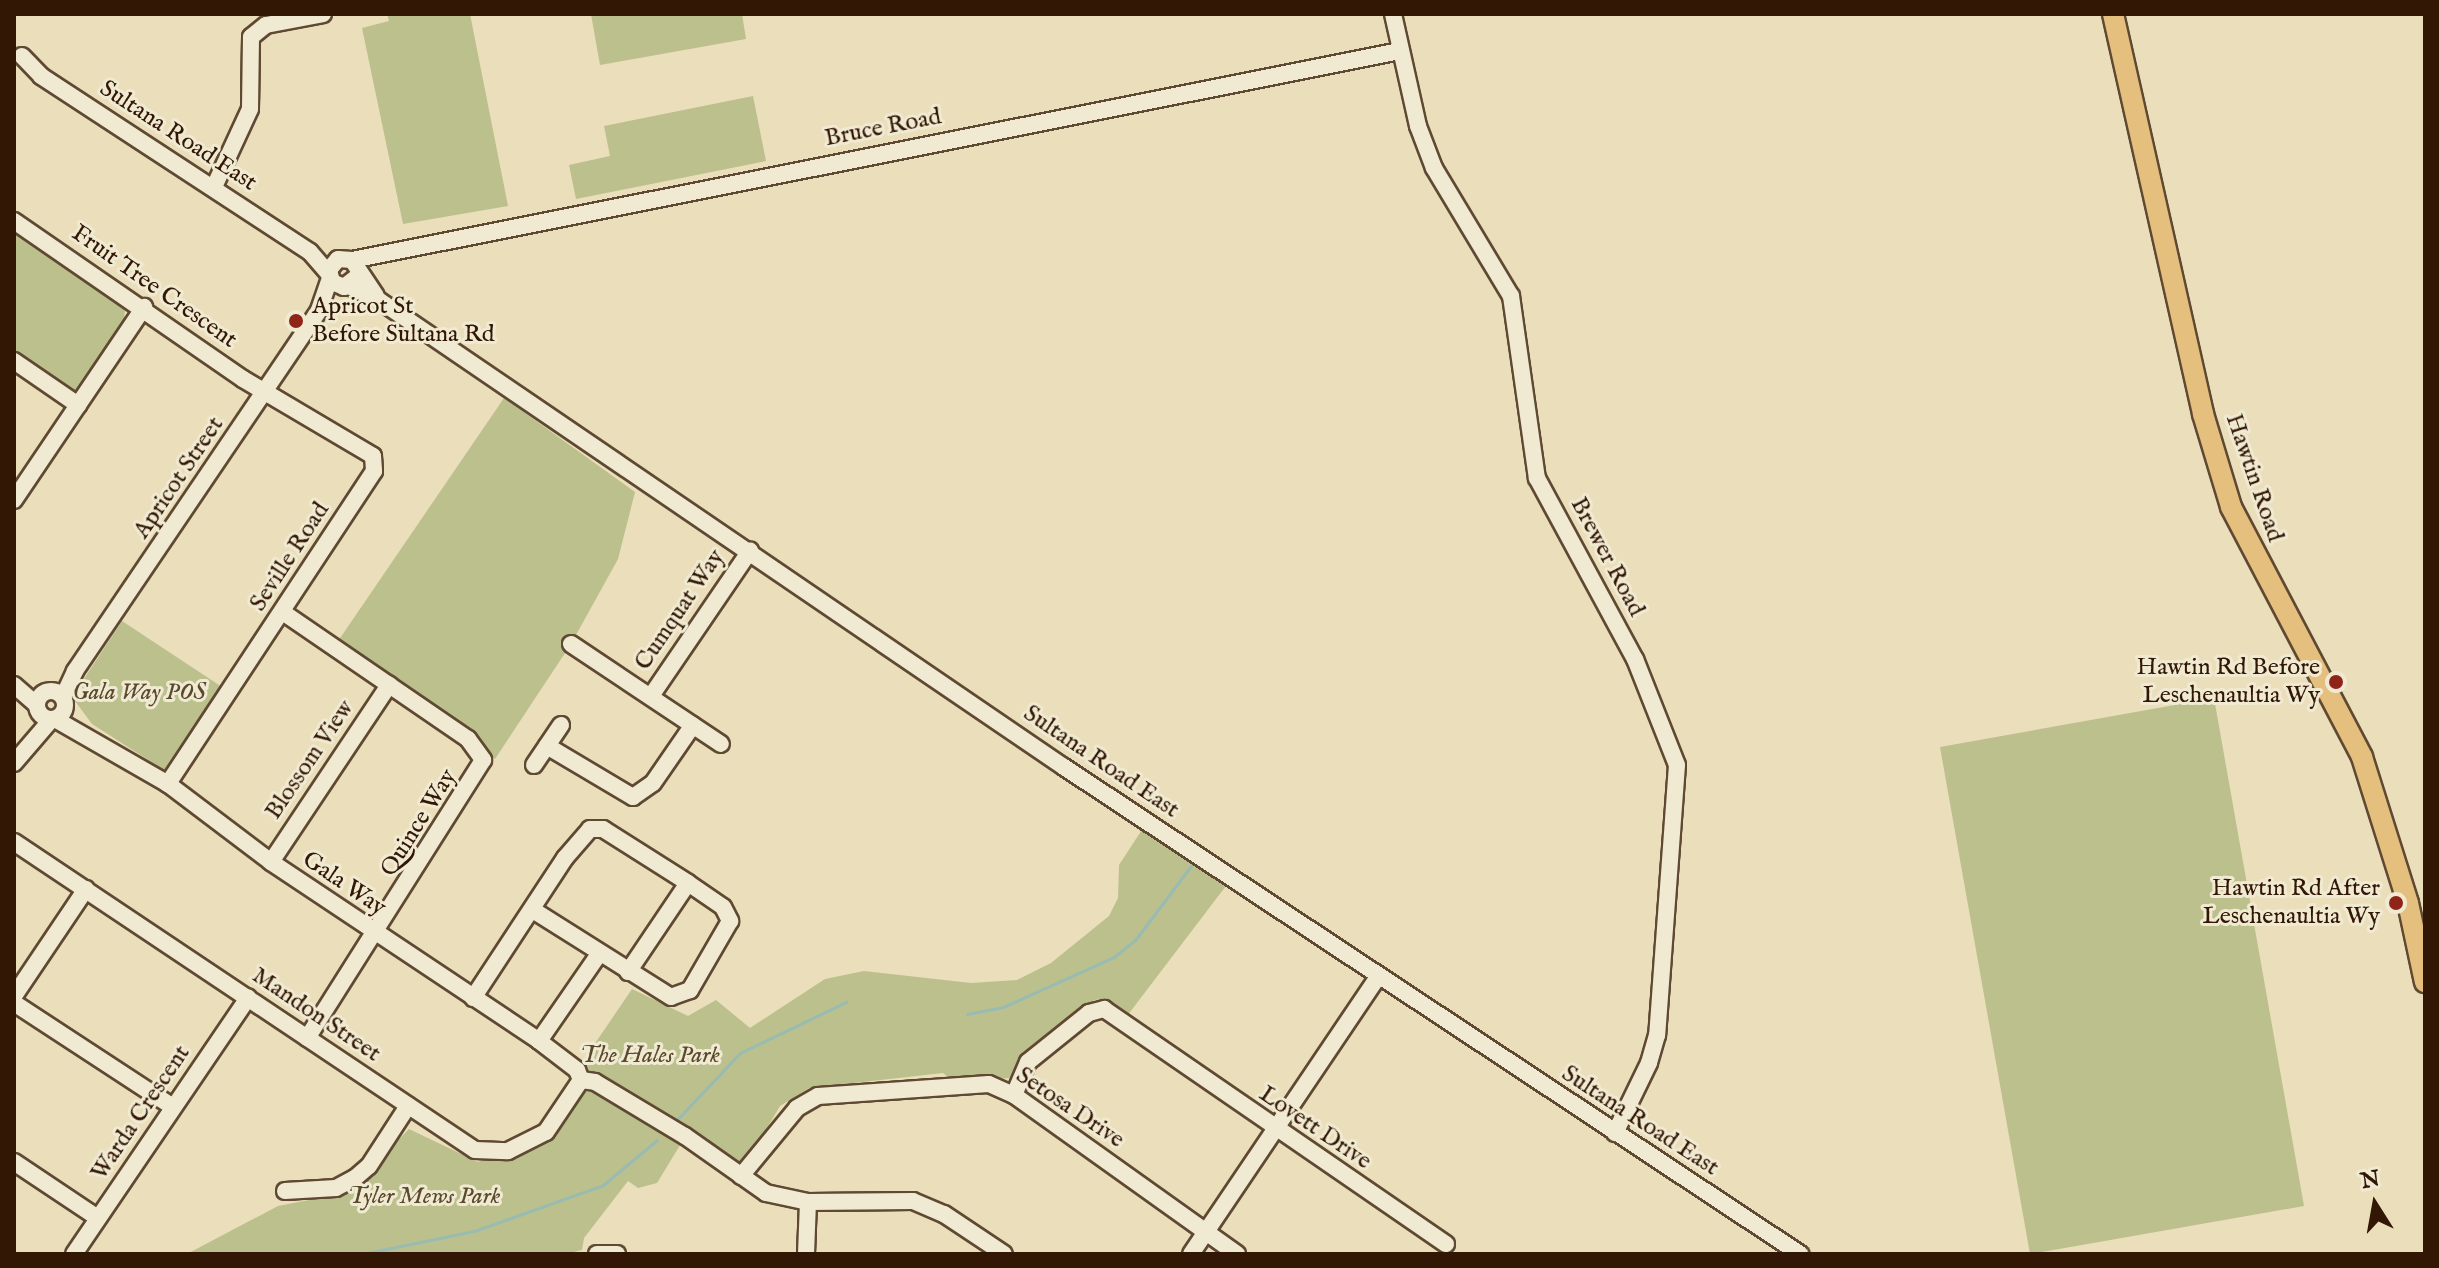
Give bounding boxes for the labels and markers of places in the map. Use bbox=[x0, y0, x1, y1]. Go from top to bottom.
place label: Apricot St Before Sultana Rd bbox=[312, 293, 495, 349]
marker: Apricot St Before Sultana Rd bbox=[287, 312, 305, 330]
place label: Hawtin Rd Before Leschenaultia Wy bbox=[2137, 654, 2320, 710]
marker: Hawtin Rd Before Leschenaultia Wy bbox=[2327, 673, 2345, 691]
place label: Hawtin Rd After Leschenaultia Wy bbox=[2202, 875, 2380, 931]
marker: Hawtin Rd After Leschenaultia Wy bbox=[2387, 894, 2405, 912]

